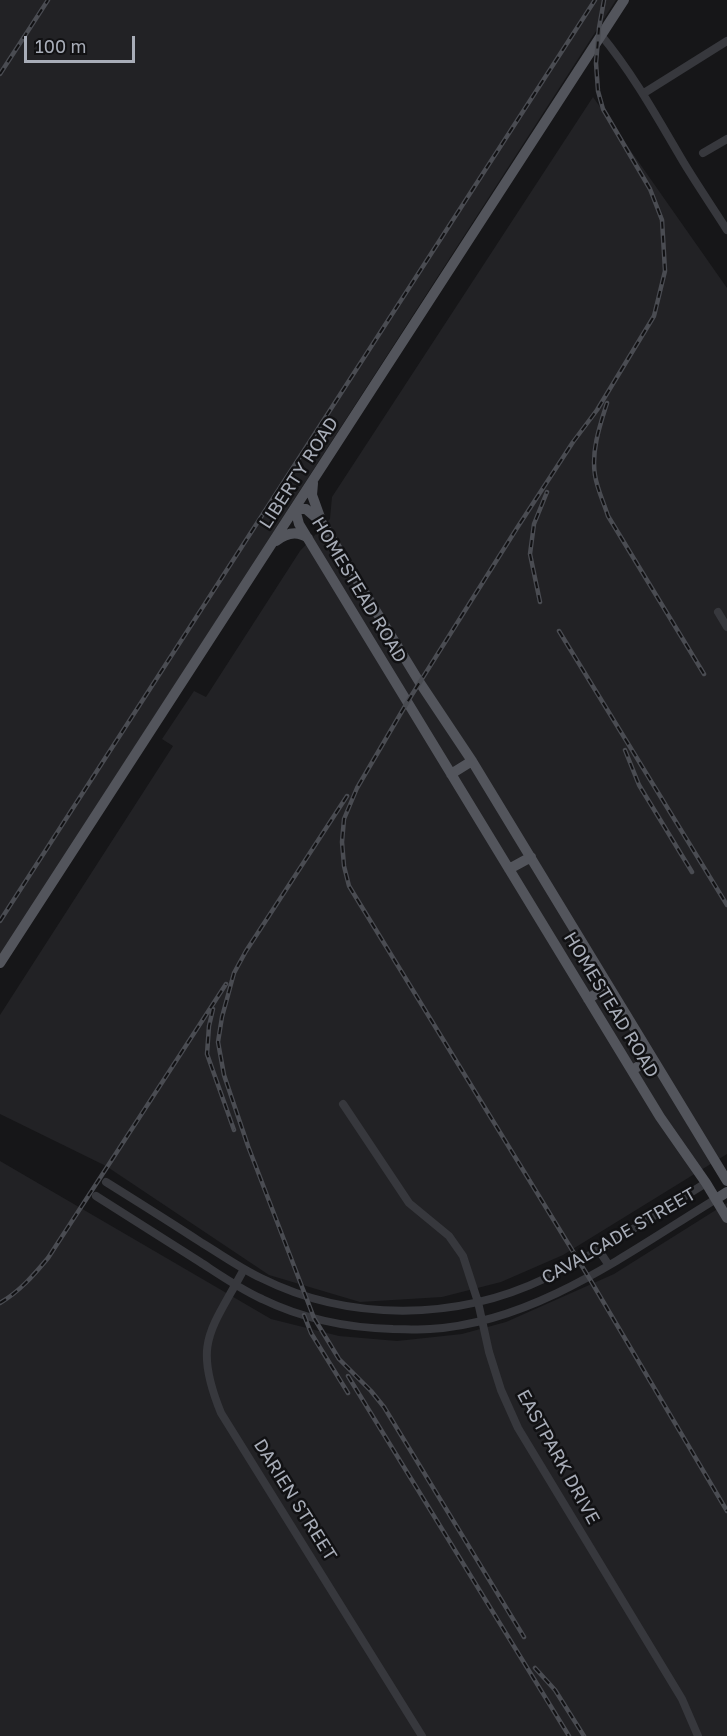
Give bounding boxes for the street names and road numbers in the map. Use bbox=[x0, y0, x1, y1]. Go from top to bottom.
street label: LIBERTY ROAD bbox=[255, 413, 343, 533]
street label: HOMESTEAD ROAD bbox=[307, 513, 411, 667]
street label: HOMESTEAD ROAD bbox=[559, 928, 663, 1082]
street label: CAVALCADE STREET bbox=[538, 1183, 700, 1289]
street label: EASTPARK DRIVE bbox=[512, 1386, 604, 1528]
street label: DARIEN STREET bbox=[249, 1435, 341, 1565]

